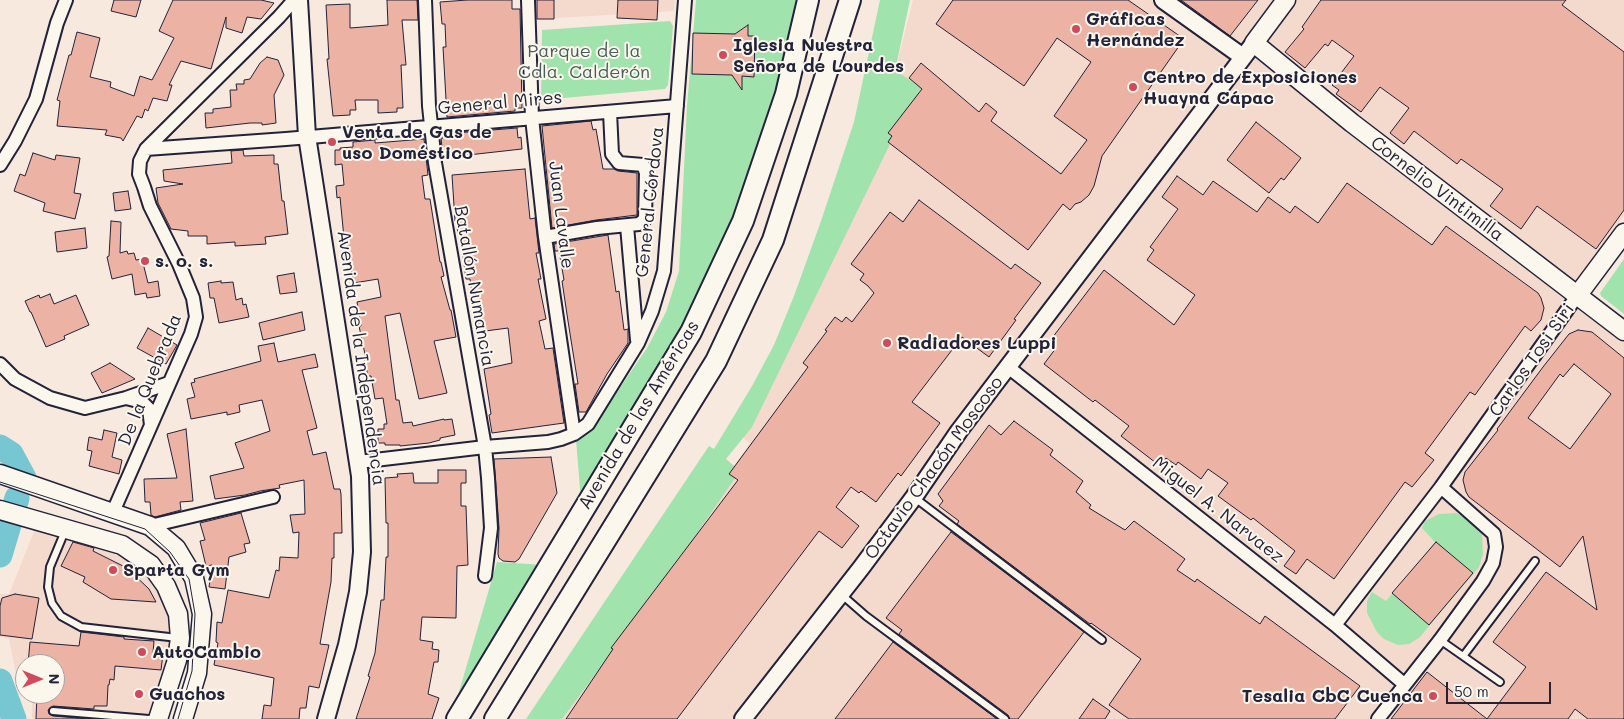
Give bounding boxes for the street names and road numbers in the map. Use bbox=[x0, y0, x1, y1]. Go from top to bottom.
street label: General Mires bbox=[437, 87, 563, 119]
street label: General Córdova bbox=[631, 126, 669, 278]
street label: Cornelio Vintimilla bbox=[1366, 132, 1508, 246]
street label: Juan Lavalle bbox=[544, 160, 578, 270]
street label: Batallón Numancia bbox=[449, 204, 499, 368]
street label: Avenida de la Independencia bbox=[332, 229, 390, 487]
street label: Carlos Tosi Siri bbox=[1485, 299, 1579, 421]
street label: De la Quebrada bbox=[114, 311, 186, 449]
street label: Avenida de las Américas bbox=[574, 317, 704, 513]
street label: Octavio Chacón Moscoso bbox=[860, 372, 1008, 564]
street label: Miguel A. Narvaez bbox=[1148, 452, 1288, 568]

